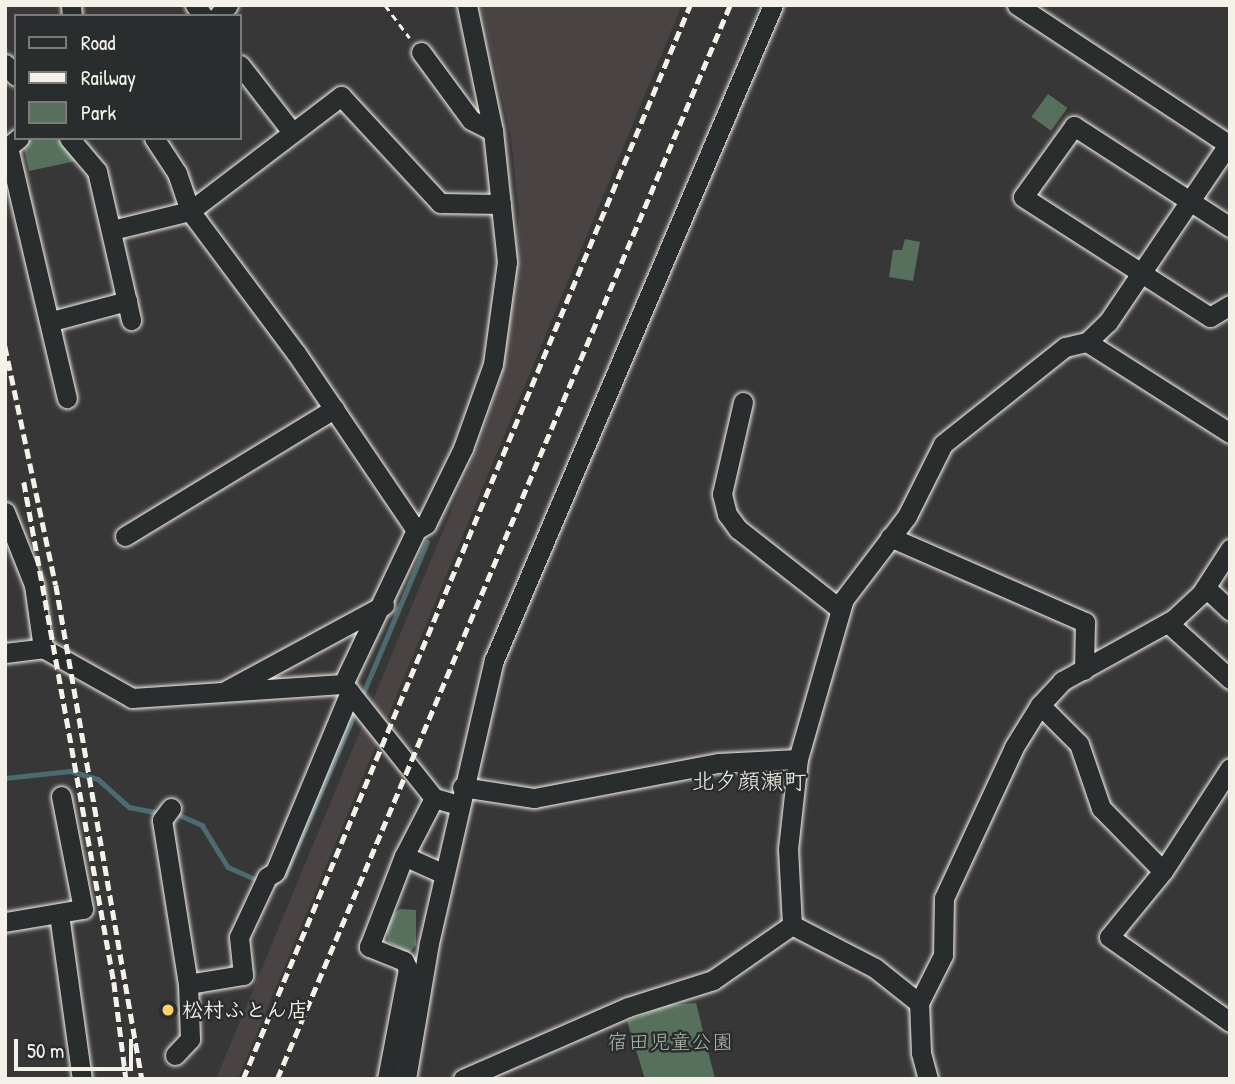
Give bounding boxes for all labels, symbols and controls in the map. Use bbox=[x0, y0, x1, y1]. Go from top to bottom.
legend bbox=[14, 14, 242, 140]
text: Road bbox=[81, 28, 115, 57]
text: Railway bbox=[81, 63, 136, 92]
text: Park bbox=[81, 98, 116, 127]
district label: 北夕顔瀬町 bbox=[692, 767, 806, 795]
place label: 松村ふとん店 bbox=[182, 997, 308, 1023]
marker: 松村ふとん店 bbox=[160, 1002, 176, 1018]
scale bar bbox=[18, 1024, 136, 1068]
park label: 宿田児童公園 bbox=[607, 1029, 733, 1055]
text: 50 m bbox=[27, 1036, 64, 1065]

